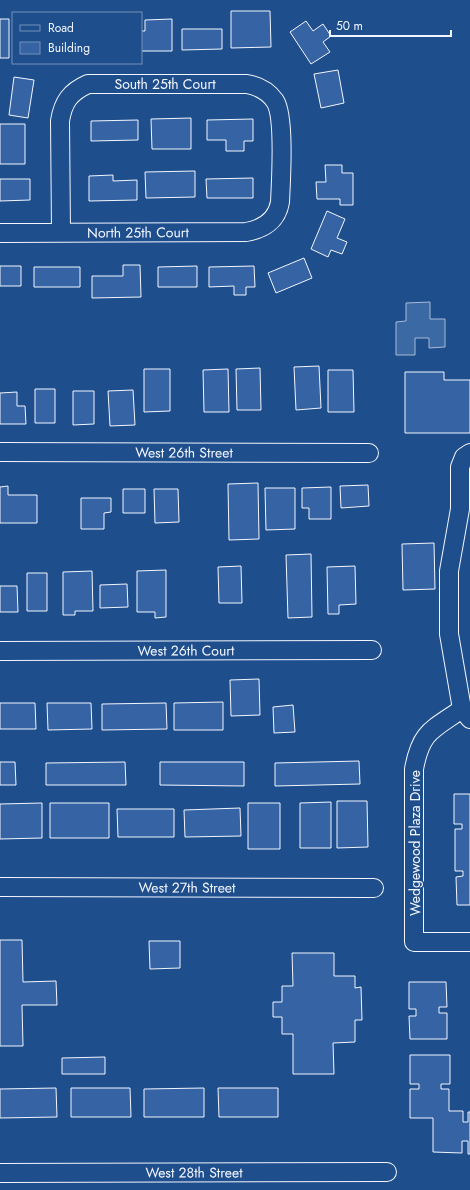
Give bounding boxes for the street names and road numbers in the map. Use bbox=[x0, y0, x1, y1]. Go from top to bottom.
street label: South 25th Court bbox=[114, 74, 216, 94]
street label: North 25th Court bbox=[87, 222, 190, 243]
street label: West 26th Street bbox=[135, 442, 233, 463]
street label: West 26th Court bbox=[137, 640, 235, 661]
street label: Wedgewood Plaza Drive bbox=[405, 770, 425, 916]
street label: West 27th Street bbox=[139, 877, 236, 898]
street label: West 28th Street bbox=[145, 1162, 243, 1183]

